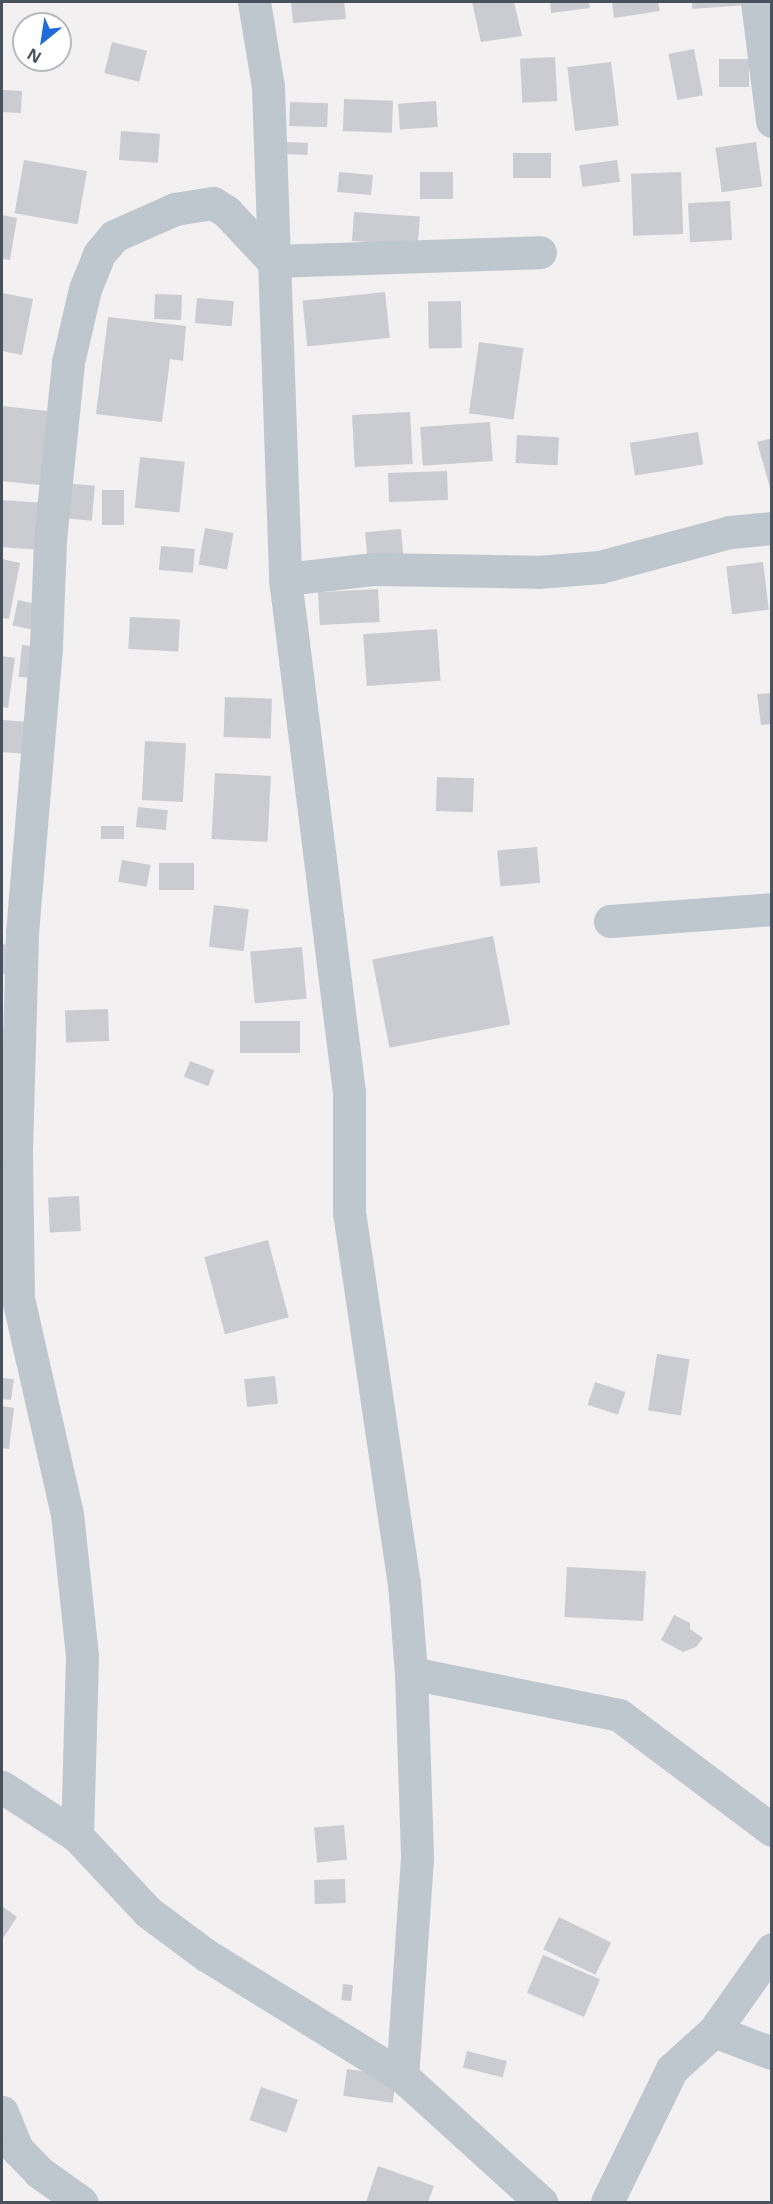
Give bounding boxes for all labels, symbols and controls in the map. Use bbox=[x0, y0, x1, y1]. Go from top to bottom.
north arrow bbox=[12, 12, 72, 72]
text: N bbox=[23, 43, 45, 69]

